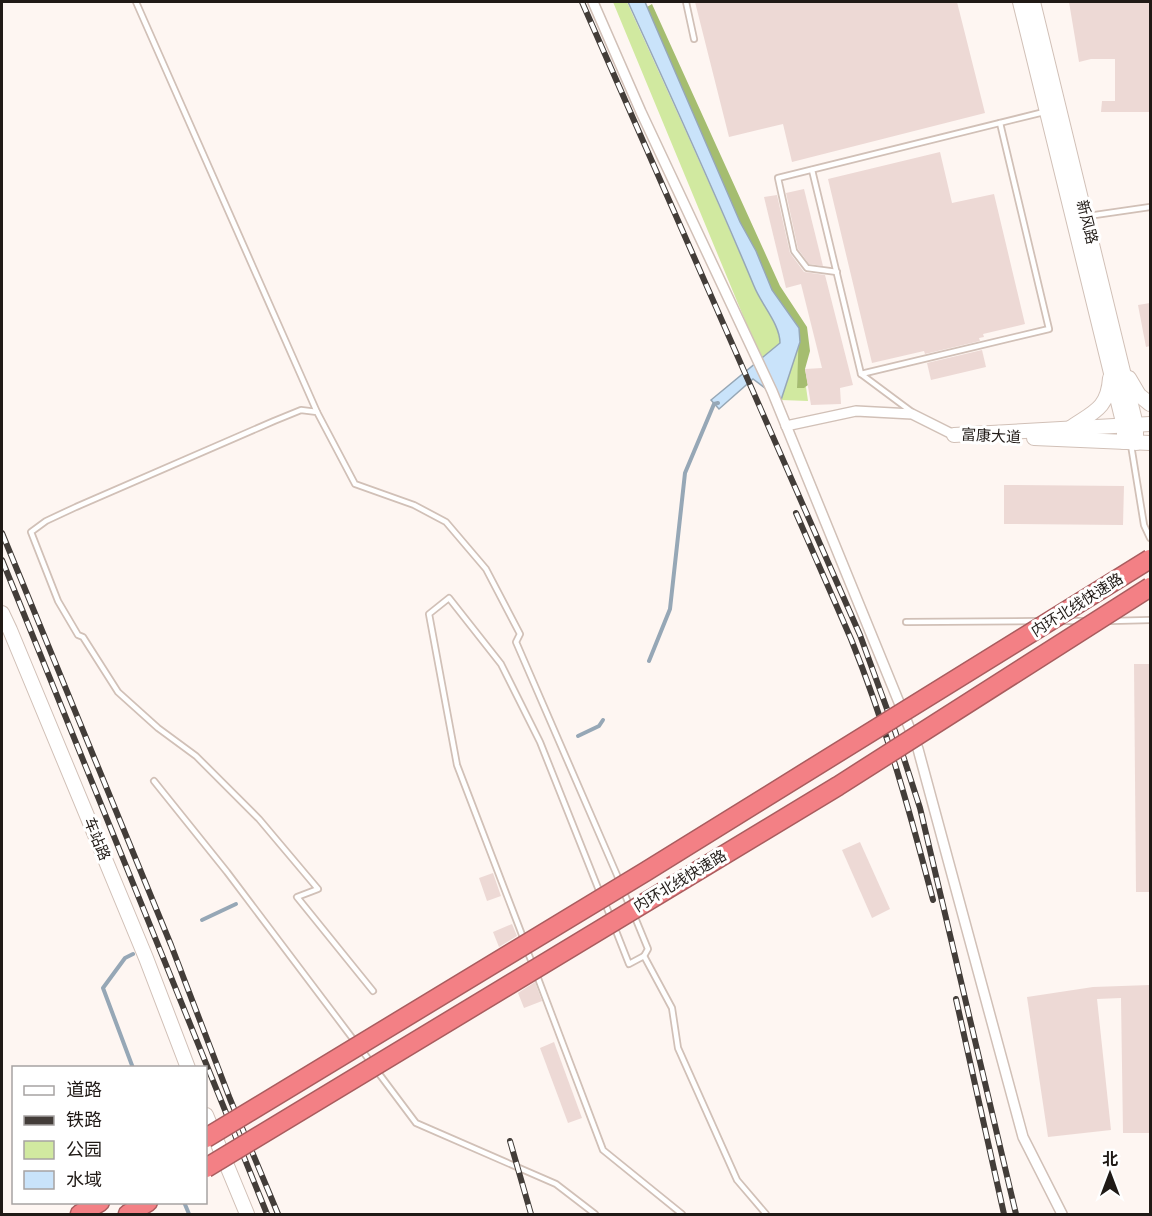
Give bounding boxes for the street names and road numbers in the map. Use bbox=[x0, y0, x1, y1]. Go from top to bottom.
street label: 新风路 bbox=[1073, 198, 1101, 246]
street label: 富康大道 bbox=[961, 425, 1021, 447]
street label: 内环北线快速路 bbox=[1028, 570, 1126, 640]
street label: 车站路 bbox=[80, 815, 114, 863]
street label: 内环北线快速路 bbox=[630, 846, 730, 916]

